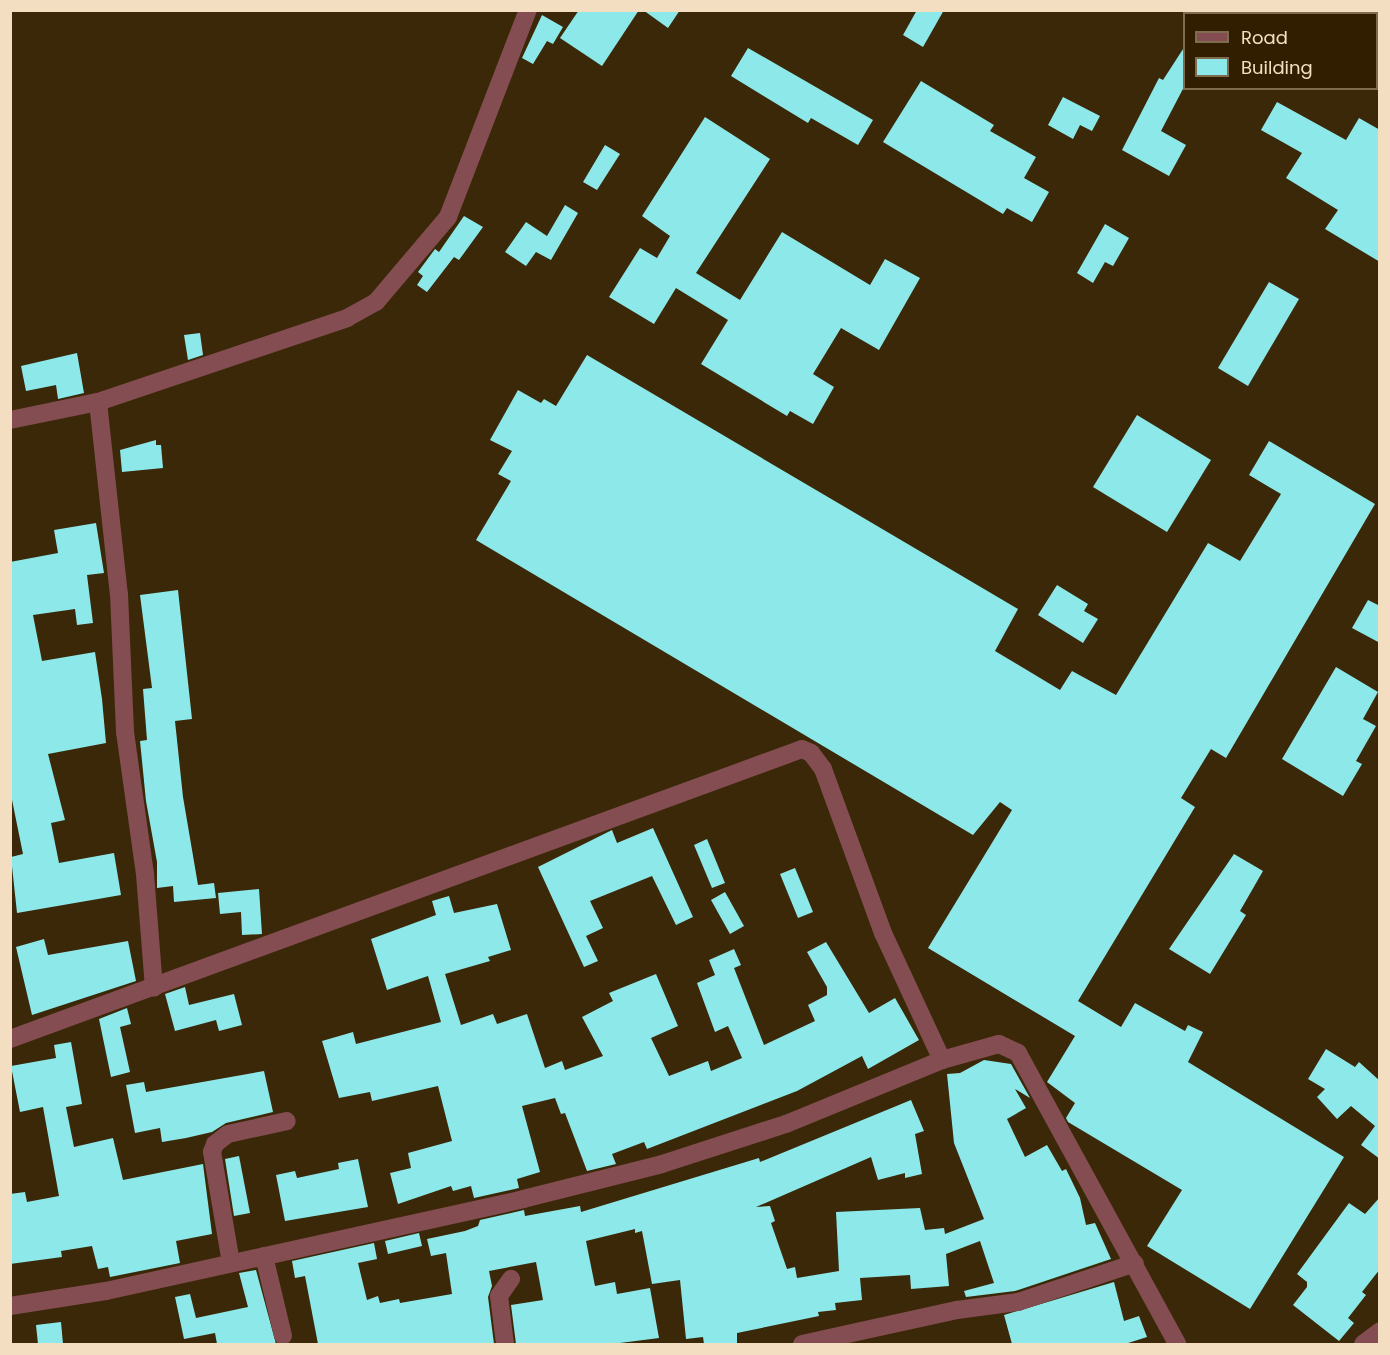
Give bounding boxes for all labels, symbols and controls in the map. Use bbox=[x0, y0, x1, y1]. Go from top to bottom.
legend bbox=[1183, 12, 1378, 90]
text: Road bbox=[1241, 25, 1288, 50]
text: Building bbox=[1241, 55, 1313, 80]

